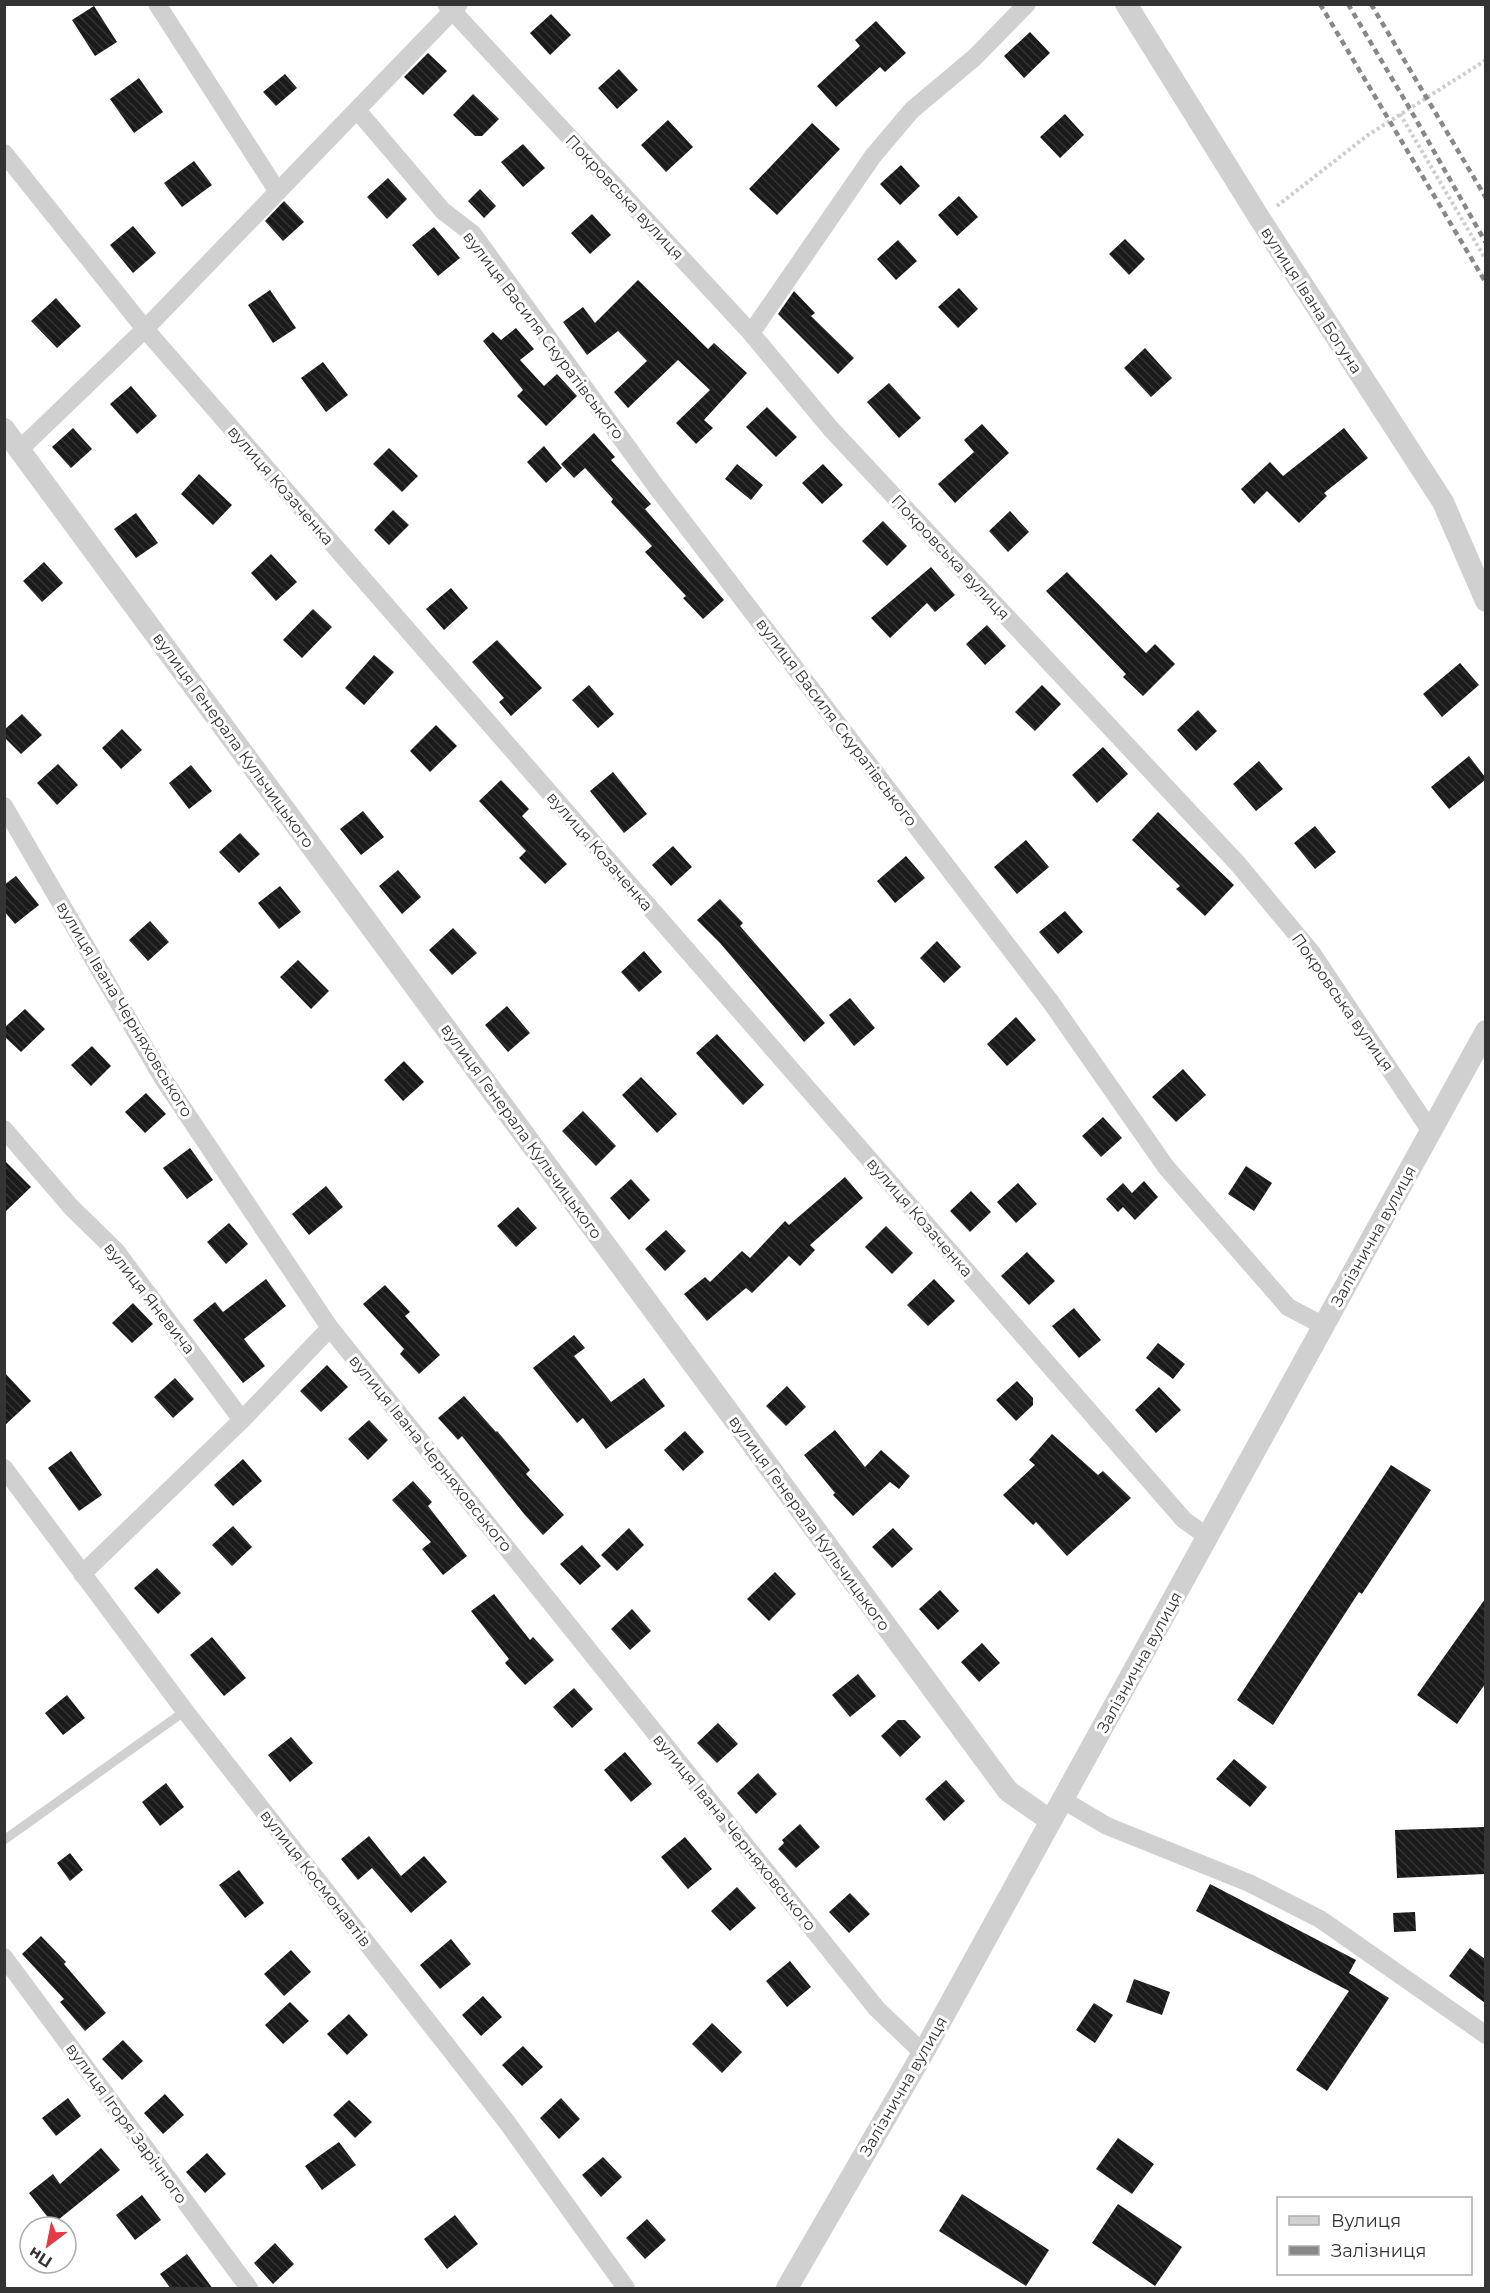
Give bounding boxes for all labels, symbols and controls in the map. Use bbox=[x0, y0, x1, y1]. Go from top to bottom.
street label: Покровська вулиця bbox=[562, 131, 688, 264]
street label: вулиця Івана Богуна bbox=[1257, 223, 1366, 377]
street label: вулиця Василя Скуратівського bbox=[459, 228, 628, 443]
street label: вулиця Козаченка bbox=[224, 422, 338, 549]
street label: Покровська вулиця bbox=[888, 491, 1014, 624]
street label: вулиця Василя Скуратівського bbox=[752, 615, 921, 830]
street label: вулиця Генерала Кульчицького bbox=[149, 629, 318, 852]
street label: вулиця Козаченка bbox=[543, 788, 657, 915]
street label: вулиця Івана Черняховського bbox=[53, 898, 197, 1120]
street label: Покровська вулиця bbox=[1288, 930, 1397, 1075]
street label: вулиця Генерала Кульчицького bbox=[437, 1020, 606, 1243]
street label: вулиця Козаченка bbox=[863, 1154, 977, 1281]
street label: Залізнична вулиця bbox=[1327, 1163, 1420, 1310]
street label: вулиця Яневича bbox=[100, 1239, 199, 1358]
street label: вулиця Івана Черняховського bbox=[345, 1351, 516, 1556]
street label: вулиця Генерала Кульчицького bbox=[725, 1412, 894, 1635]
street label: Залізнична вулиця bbox=[1093, 1589, 1186, 1736]
street label: вулиця Івана Черняховського bbox=[649, 1730, 820, 1935]
street label: вулиця Космонавтів bbox=[256, 1806, 375, 1951]
street label: Залізнична вулиця bbox=[856, 2013, 951, 2159]
street label: вулиця Ігоря Зарічного bbox=[62, 2039, 191, 2207]
legend bbox=[1277, 2197, 1472, 2275]
text: Вулиця bbox=[1331, 2210, 1401, 2232]
north arrow bbox=[18, 2215, 78, 2275]
text: Залізниця bbox=[1331, 2240, 1426, 2262]
text: Пн bbox=[25, 2243, 56, 2272]

